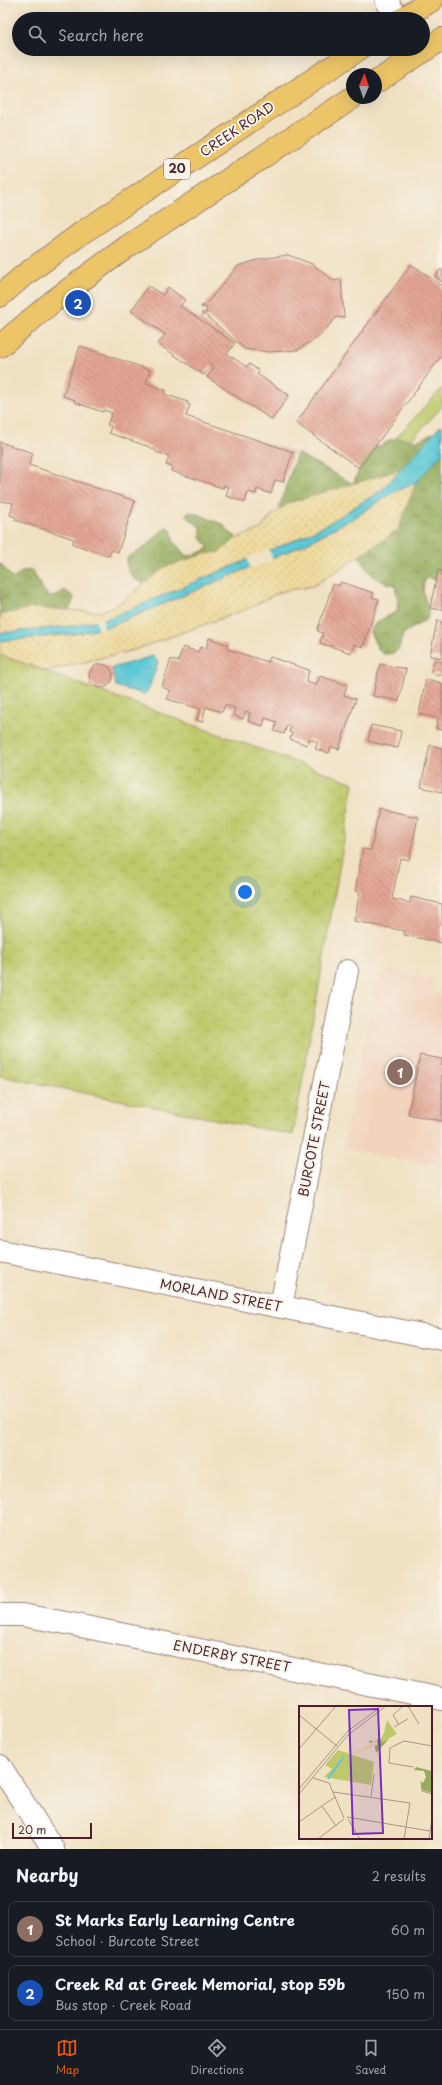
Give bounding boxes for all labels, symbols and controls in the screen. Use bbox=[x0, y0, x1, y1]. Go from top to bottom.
search box bbox=[12, 12, 430, 56]
icon: search bbox=[26, 23, 48, 45]
text: Search here bbox=[58, 23, 144, 46]
north arrow bbox=[346, 68, 382, 104]
street label: CREEK ROAD bbox=[196, 97, 278, 161]
road number: 20 bbox=[164, 159, 190, 179]
pin: 2 bbox=[65, 288, 91, 318]
your location bbox=[235, 882, 255, 902]
pin: 1 bbox=[387, 1057, 413, 1087]
street label: BURCOTE STREET bbox=[293, 1080, 334, 1198]
street label: MORLAND STREET bbox=[158, 1273, 284, 1316]
street label: ENDERBY STREET bbox=[172, 1635, 293, 1676]
inset map bbox=[299, 1706, 432, 1839]
scale bar bbox=[12, 1821, 92, 1840]
text: 20 m bbox=[18, 1821, 46, 1838]
text: Nearby bbox=[16, 1862, 78, 1888]
text: 2 results bbox=[372, 1866, 426, 1885]
text: St Marks Early Learning Centre bbox=[55, 1908, 295, 1931]
text: 1 bbox=[27, 1920, 33, 1939]
text: 60 m bbox=[391, 1920, 425, 1939]
text: School · Burcote Street bbox=[55, 1931, 199, 1950]
text: Creek Rd at Greek Memorial, stop 59b bbox=[55, 1972, 345, 1995]
text: 2 bbox=[25, 1984, 35, 2003]
text: 150 m bbox=[386, 1984, 425, 2003]
text: Bus stop · Creek Road bbox=[55, 1995, 191, 2014]
tab: Map bbox=[56, 2037, 79, 2078]
tab: Directions bbox=[190, 2037, 244, 2078]
tab: Saved bbox=[355, 2037, 386, 2078]

